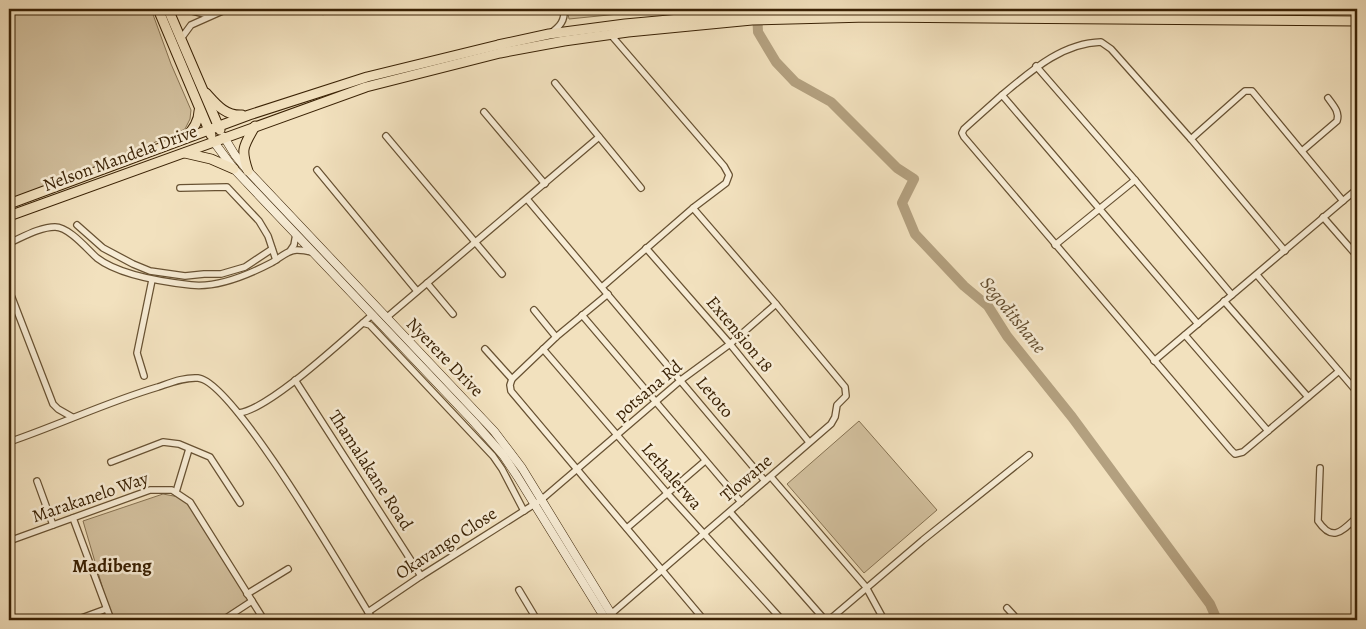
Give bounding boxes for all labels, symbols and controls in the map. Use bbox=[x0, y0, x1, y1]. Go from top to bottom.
street label: Nelson Mandela Drive bbox=[40, 119, 200, 197]
water label: Segoditshane bbox=[974, 271, 1052, 359]
street label: Extension 18 bbox=[701, 291, 779, 377]
street label: Nyerere Drive bbox=[401, 312, 489, 402]
street label: potsana Rd bbox=[609, 354, 687, 426]
street label: Letoto bbox=[691, 371, 739, 423]
street label: Thamalakane Road bbox=[323, 405, 419, 535]
street label: Lethalerwa bbox=[636, 437, 708, 515]
street label: Tlowane bbox=[715, 449, 777, 507]
street label: Marakanelo Way bbox=[29, 466, 152, 528]
street label: Okavango Close bbox=[391, 501, 501, 585]
district label: Madibeng bbox=[72, 553, 152, 579]

